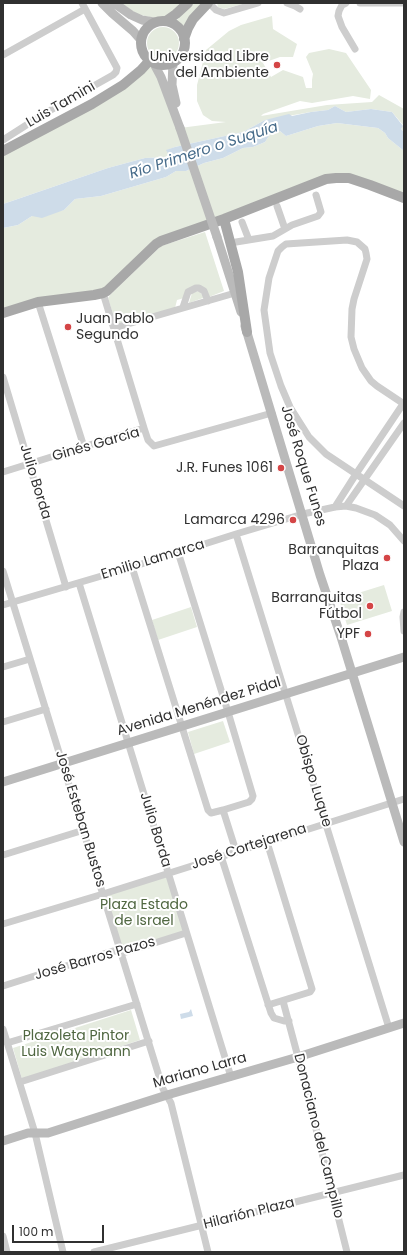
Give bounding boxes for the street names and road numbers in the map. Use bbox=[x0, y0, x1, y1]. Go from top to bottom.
street label: Luis Tamini bbox=[24, 79, 98, 131]
street label: José Roque Funes bbox=[277, 404, 329, 528]
street label: Ginés García bbox=[50, 425, 142, 465]
street label: Julio Borda bbox=[16, 442, 54, 522]
street label: Emilio Lamarca bbox=[99, 536, 207, 584]
street label: Avenida Menéndez Pidal bbox=[115, 674, 283, 740]
street label: Obispo Luque bbox=[291, 733, 335, 829]
street label: José Esteban Bustos bbox=[51, 749, 109, 889]
street label: Julio Borda bbox=[136, 790, 174, 870]
street label: José Cortejarena bbox=[189, 820, 309, 874]
street label: José Barros Pazos bbox=[33, 934, 157, 984]
street label: Mariano Larra bbox=[151, 1050, 249, 1092]
street label: Donaciano del Campillo bbox=[289, 1052, 347, 1220]
street label: Hilarión Plaza bbox=[202, 1195, 296, 1233]

